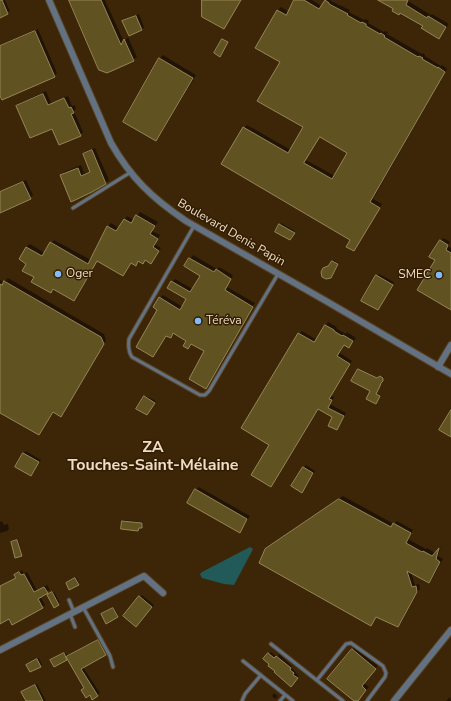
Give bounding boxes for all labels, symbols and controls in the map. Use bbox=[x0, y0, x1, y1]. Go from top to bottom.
street label: Boulevard Denis Papin bbox=[175, 196, 287, 270]
place label: Oger bbox=[66, 267, 93, 281]
place label: SMEC bbox=[398, 268, 431, 282]
marker: Oger bbox=[53, 269, 63, 279]
marker: SMEC bbox=[434, 270, 444, 280]
place label: Téréva bbox=[206, 314, 242, 328]
marker: Téréva bbox=[193, 316, 203, 326]
district label: ZA Touches-Saint-Mélaine bbox=[67, 438, 239, 476]

